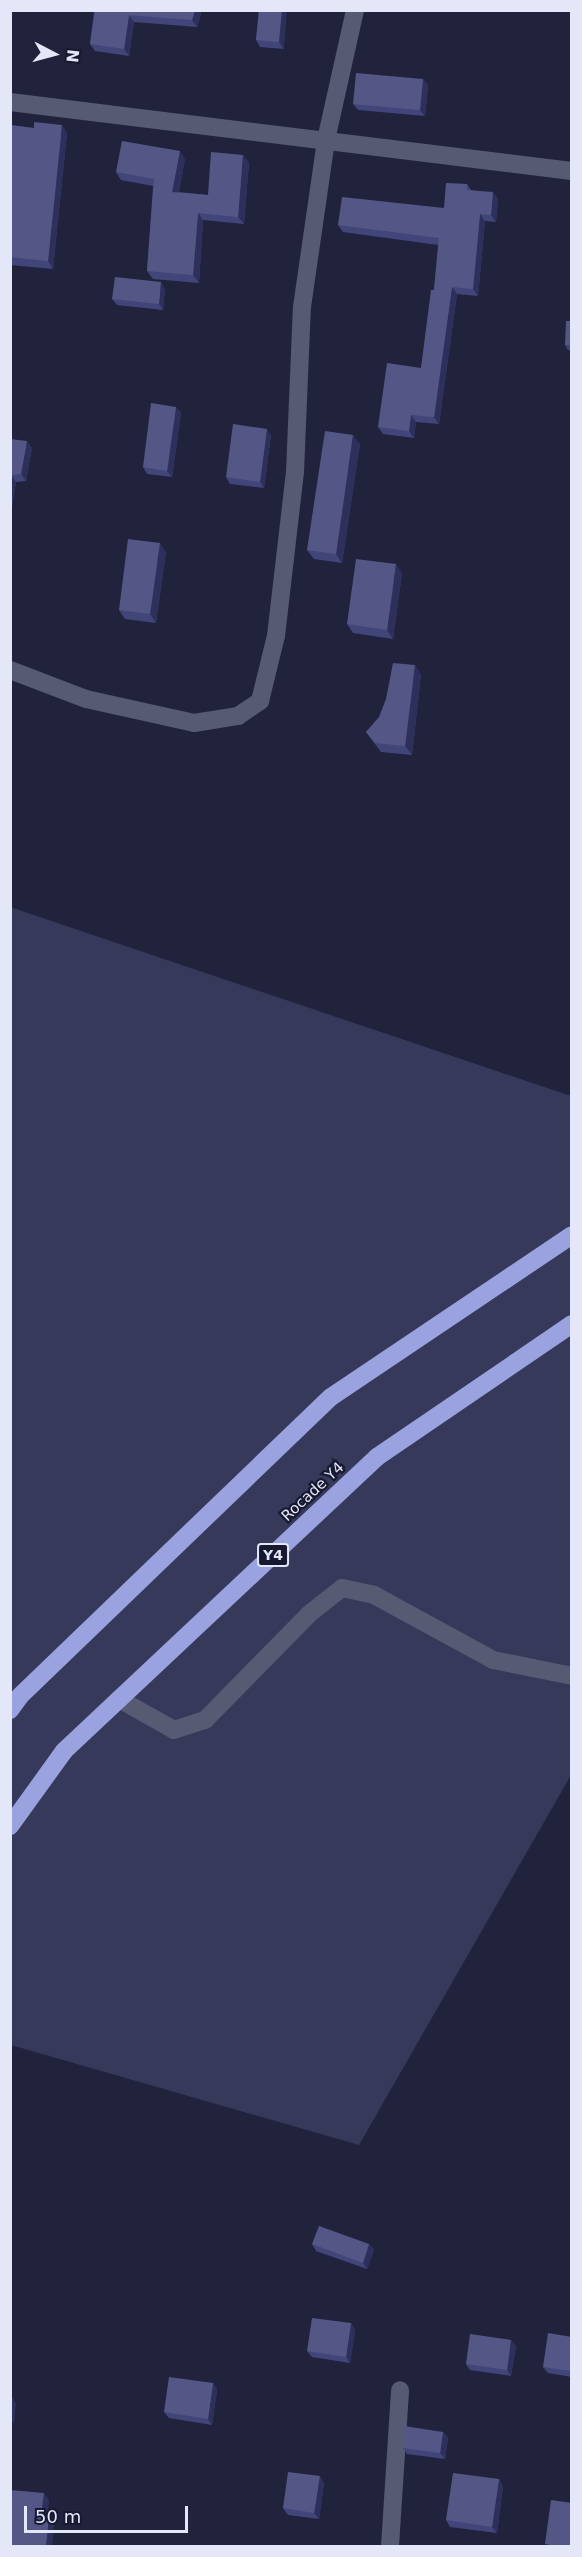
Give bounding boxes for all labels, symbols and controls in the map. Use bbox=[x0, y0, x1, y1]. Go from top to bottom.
north arrow bbox=[24, 24, 84, 84]
text: N bbox=[62, 48, 83, 64]
street label: Rocade Y4 bbox=[278, 1459, 348, 1525]
road number: Y4 bbox=[256, 1544, 290, 1566]
scale bar bbox=[27, 2494, 190, 2532]
text: 50 m bbox=[35, 2506, 81, 2527]

